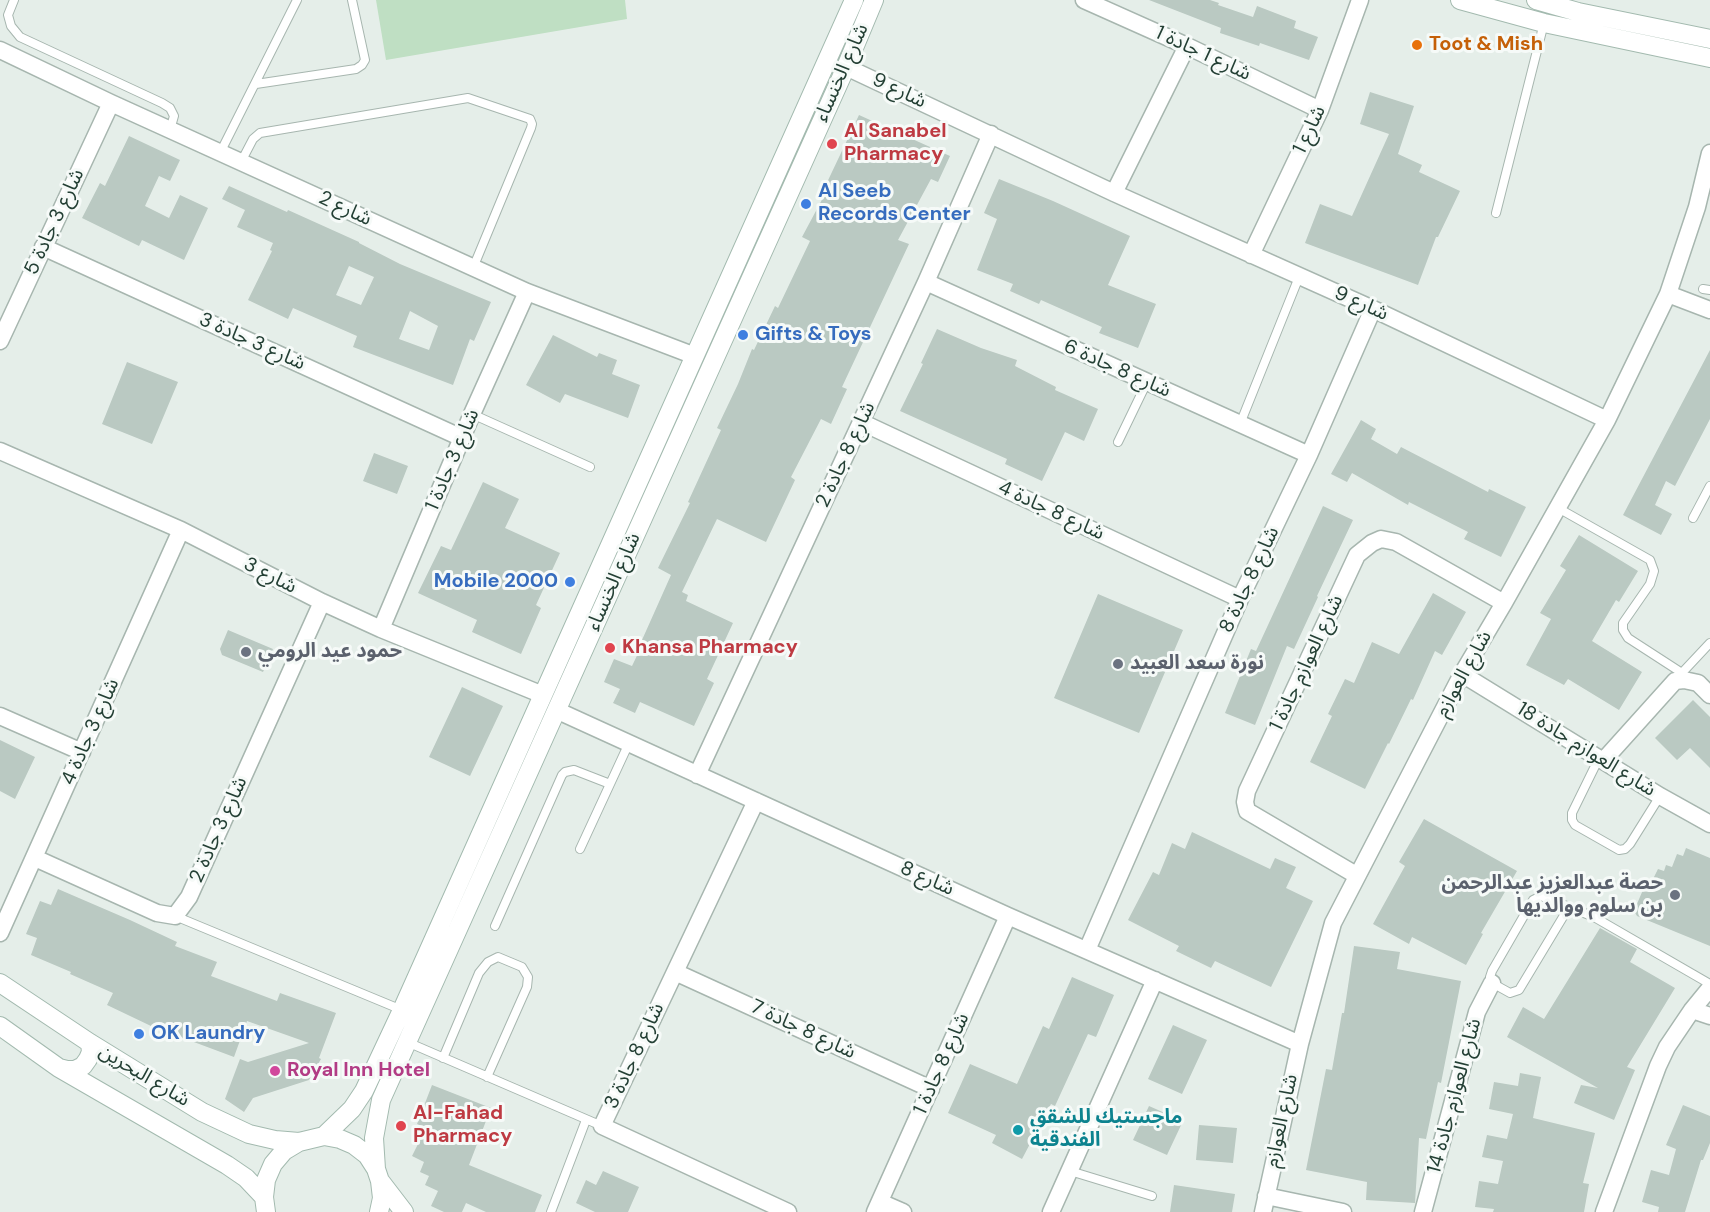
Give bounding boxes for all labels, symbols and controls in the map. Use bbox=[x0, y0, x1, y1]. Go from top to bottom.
street label: شارع الخنساء bbox=[810, 20, 874, 126]
street label: شارع 1 جادة 1 bbox=[1151, 21, 1255, 87]
place label: Toot & Mish bbox=[1429, 33, 1543, 57]
marker: Toot & Mish bbox=[1410, 38, 1424, 52]
street label: شارع 9 bbox=[868, 68, 930, 114]
street label: شارع 1 bbox=[1288, 102, 1332, 158]
place label: Al Sanabel Pharmacy bbox=[844, 120, 947, 167]
marker: Al Sanabel Pharmacy bbox=[825, 137, 839, 151]
street label: شارع 3 جادة 5 bbox=[20, 165, 90, 279]
place label: Al Seeb Records Center bbox=[818, 180, 971, 227]
street label: شارع 2 bbox=[315, 186, 375, 232]
marker: Al Seeb Records Center bbox=[799, 197, 813, 211]
street label: شارع 9 bbox=[1330, 281, 1392, 327]
street label: شارع 3 جادة 3 bbox=[195, 308, 309, 376]
place label: Gifts & Toys bbox=[755, 323, 871, 347]
marker: Gifts & Toys bbox=[736, 328, 750, 342]
street label: شارع 8 جادة 6 bbox=[1060, 335, 1174, 403]
street label: شارع 8 جادة 2 bbox=[811, 398, 881, 512]
street label: شارع 3 جادة 1 bbox=[421, 405, 485, 515]
street label: شارع 8 جادة 4 bbox=[994, 476, 1108, 546]
street label: شارع 8 جادة 8 bbox=[1215, 523, 1285, 637]
street label: شارع الخنساء bbox=[582, 529, 646, 635]
street label: شارع 3 bbox=[240, 553, 300, 599]
place label: Mobile 2000 bbox=[434, 570, 558, 594]
marker: Mobile 2000 bbox=[563, 575, 577, 589]
street label: شارع العوازم جادة 1 bbox=[1265, 591, 1349, 735]
street label: شارع العوازم bbox=[1430, 627, 1498, 721]
place label: Khansa Pharmacy bbox=[622, 636, 798, 660]
place label: حمود عيد الرومي bbox=[258, 640, 402, 664]
marker: Khansa Pharmacy bbox=[603, 641, 617, 655]
marker: حمود عيد الرومي bbox=[239, 645, 253, 659]
place label: نورة سعد العبيد bbox=[1130, 652, 1264, 676]
marker: نورة سعد العبيد bbox=[1111, 657, 1125, 671]
street label: شارع 3 جادة 4 bbox=[57, 675, 125, 789]
street label: شارع العوازم جادة 18 bbox=[1512, 698, 1660, 802]
street label: شارع 3 جادة 2 bbox=[185, 773, 253, 887]
street label: شارع 8 bbox=[896, 857, 958, 901]
place label: حصة عبدالعزيز عبدالرحمن بن سلوم ووالديها bbox=[1442, 872, 1663, 919]
marker: حصة عبدالعزيز عبدالرحمن بن سلوم ووالديها bbox=[1668, 888, 1682, 902]
street label: شارع 8 جادة 7 bbox=[747, 995, 859, 1065]
street label: شارع 8 جادة 3 bbox=[600, 999, 670, 1113]
street label: شارع 8 جادة 1 bbox=[909, 1010, 975, 1118]
street label: شارع العوازم جادة 14 bbox=[1423, 1016, 1487, 1176]
place label: OK Laundry bbox=[151, 1022, 265, 1046]
marker: OK Laundry bbox=[132, 1027, 146, 1041]
street label: شارع البحرين bbox=[94, 1040, 194, 1112]
place label: Royal Inn Hotel bbox=[287, 1059, 430, 1083]
marker: Royal Inn Hotel bbox=[268, 1064, 282, 1078]
street label: شارع العوازم bbox=[1260, 1072, 1304, 1170]
place label: Al-Fahad Pharmacy bbox=[413, 1102, 512, 1149]
place label: ماجستيك للشقق الفندقية bbox=[1030, 1106, 1182, 1153]
marker: Al-Fahad Pharmacy bbox=[394, 1119, 408, 1133]
marker: ماجستيك للشقق الفندقية bbox=[1011, 1123, 1025, 1137]

